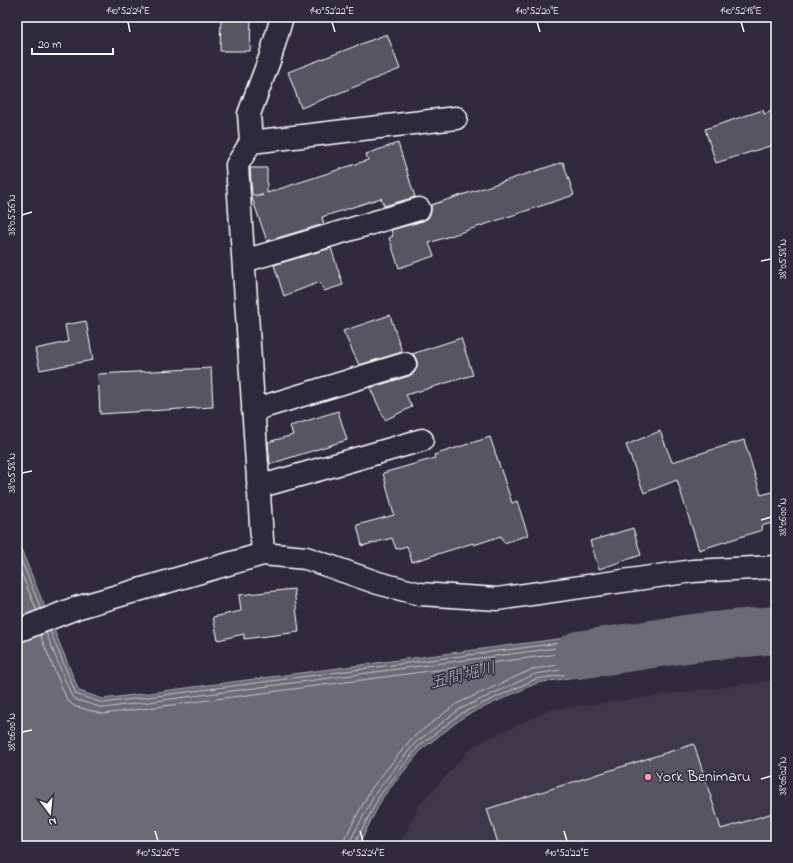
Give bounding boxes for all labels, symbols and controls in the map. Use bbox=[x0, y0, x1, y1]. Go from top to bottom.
text: 140°52'24"E bbox=[106, 4, 150, 19]
text: 140°52'22"E bbox=[310, 4, 354, 19]
text: 140°52'20"E bbox=[515, 4, 559, 19]
text: 140°52'18"E bbox=[720, 4, 762, 19]
scale bar bbox=[32, 30, 113, 56]
text: 20 m bbox=[38, 36, 61, 54]
text: 38°05'56"N bbox=[5, 194, 20, 235]
text: 38°05'58"N bbox=[776, 239, 791, 279]
text: 38°05'58"N bbox=[5, 453, 20, 493]
text: 38°06'00"N bbox=[776, 498, 791, 536]
water label: 五間堀川 bbox=[427, 656, 499, 696]
text: 38°06'00"N bbox=[5, 713, 20, 751]
text: 38°06'02"N bbox=[776, 756, 791, 795]
place label: York Benimaru bbox=[656, 765, 751, 789]
marker: York Benimaru bbox=[643, 772, 653, 782]
north arrow bbox=[30, 793, 70, 833]
text: N bbox=[47, 813, 58, 830]
text: 140°52'26"E bbox=[136, 846, 180, 861]
text: 140°52'24"E bbox=[341, 846, 385, 861]
text: 140°52'22"E bbox=[545, 846, 589, 861]

